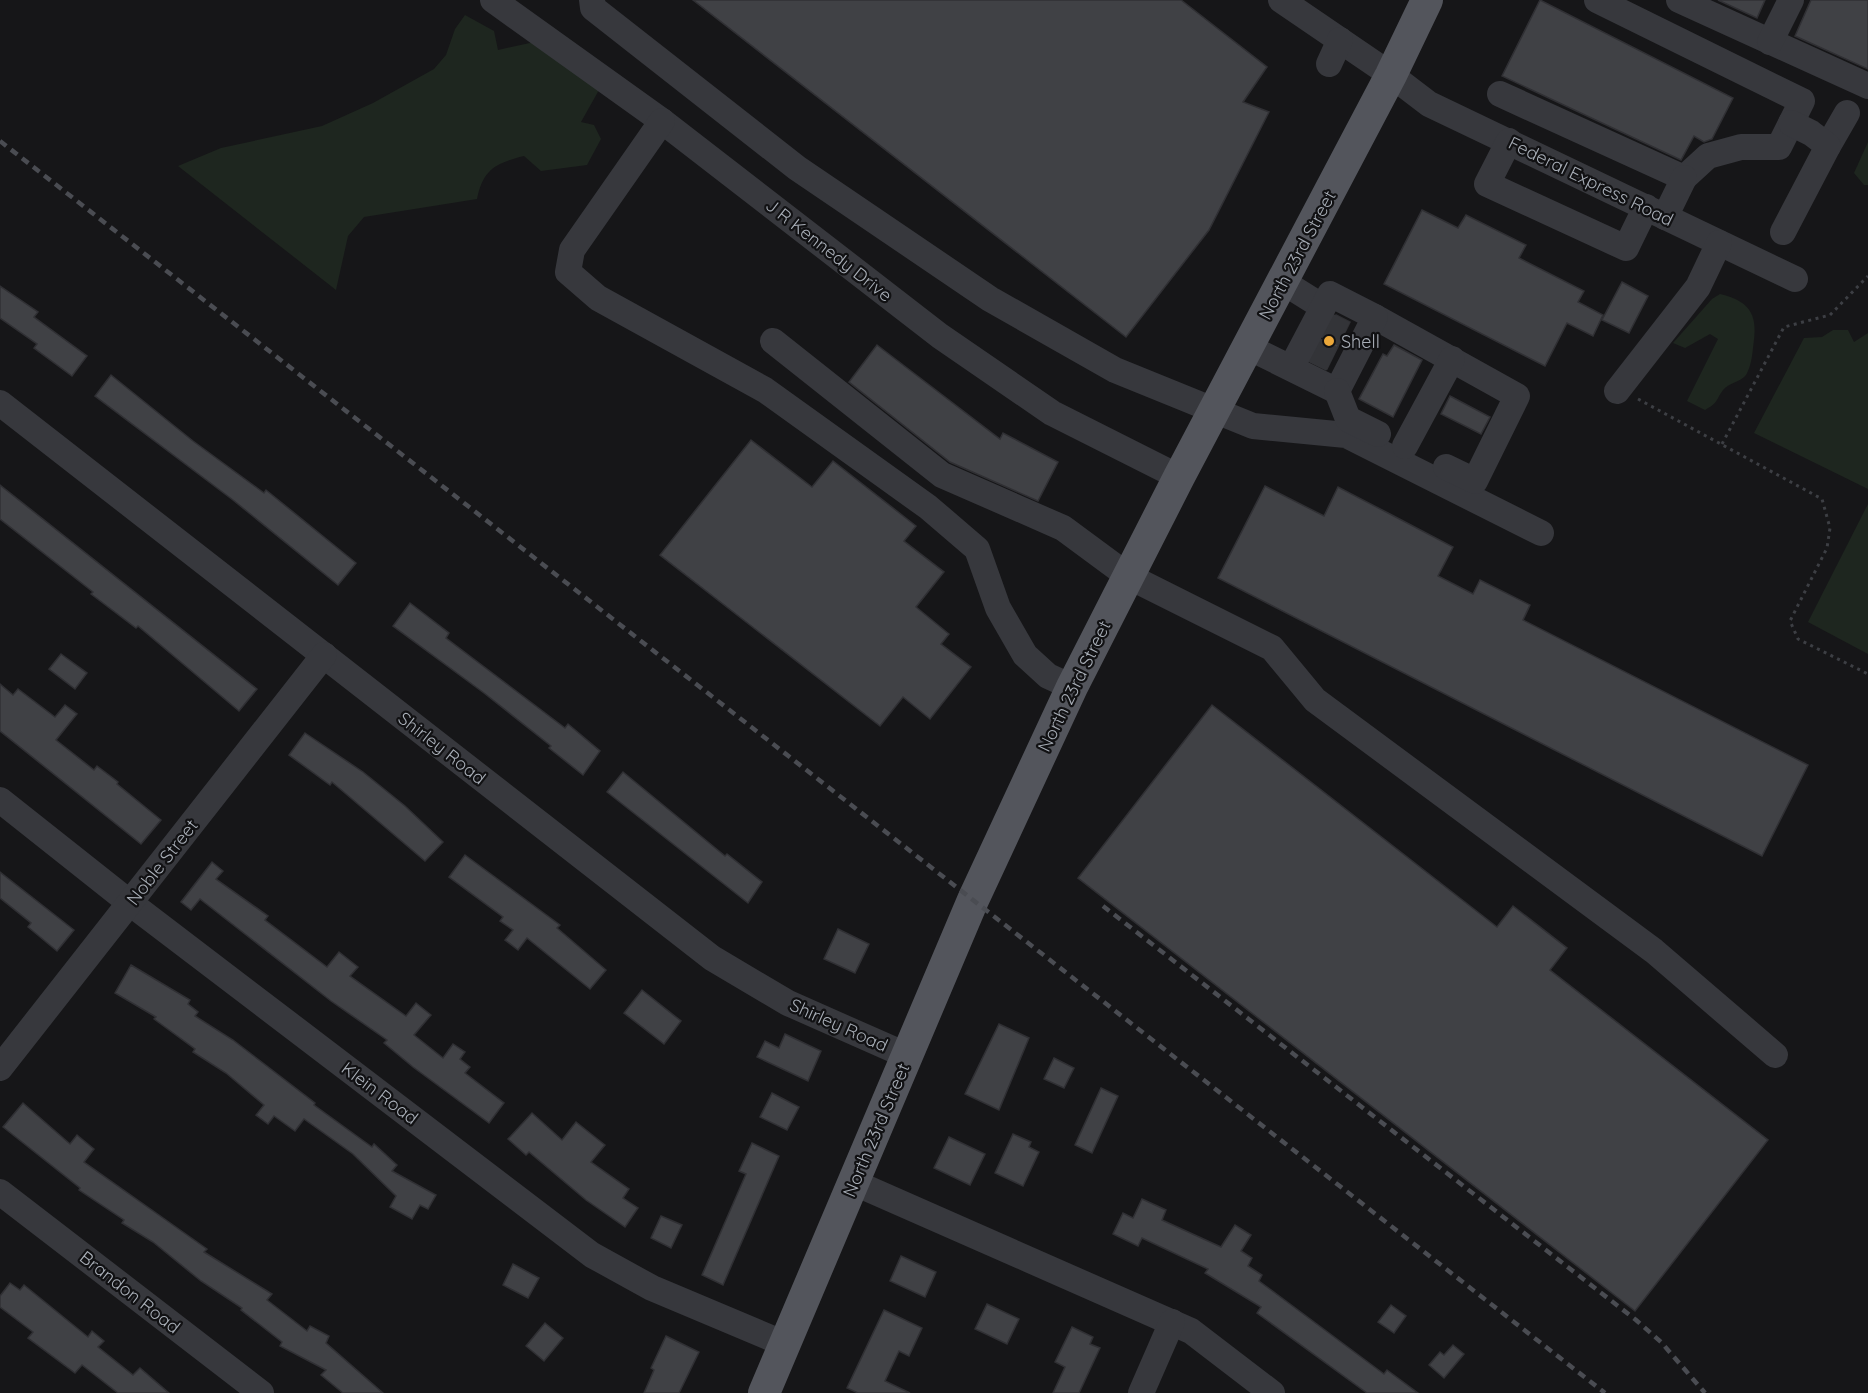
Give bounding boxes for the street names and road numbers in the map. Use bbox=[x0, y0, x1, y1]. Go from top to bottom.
street label: Federal Express Road bbox=[1505, 131, 1677, 231]
street label: North 23rd Street bbox=[1253, 186, 1341, 324]
street label: J R Kennedy Drive bbox=[761, 193, 897, 307]
street label: North 23rd Street bbox=[1032, 617, 1116, 755]
street label: Shirley Road bbox=[394, 707, 490, 789]
street label: Noble Street bbox=[121, 814, 203, 910]
street label: Shirley Road bbox=[786, 993, 892, 1057]
street label: Klein Road bbox=[337, 1057, 423, 1129]
street label: North 23rd Street bbox=[837, 1060, 915, 1200]
street label: Brandon Road bbox=[75, 1246, 185, 1338]

